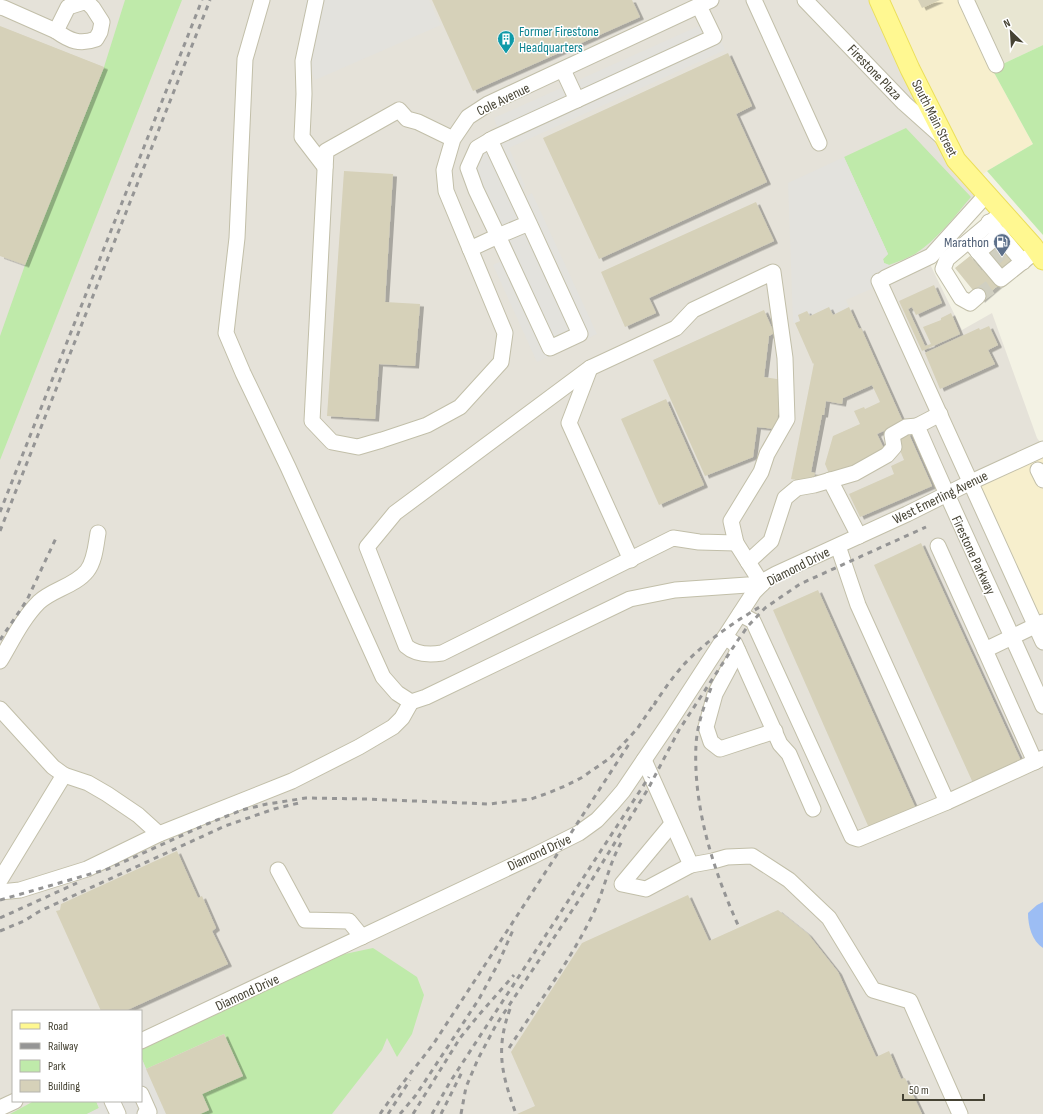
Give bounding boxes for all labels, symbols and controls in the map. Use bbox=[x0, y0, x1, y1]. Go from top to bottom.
north arrow bbox=[991, 12, 1031, 52]
text: N bbox=[1002, 16, 1013, 31]
place label: Former Firestone Headquarters bbox=[519, 23, 599, 56]
building icon: Former Firestone Headquarters bbox=[496, 29, 516, 54]
street label: Firestone Plaza bbox=[844, 41, 905, 104]
street label: South Main Street bbox=[908, 77, 961, 160]
street label: Cole Avenue bbox=[474, 79, 533, 120]
fuel station icon: Marathon bbox=[992, 232, 1012, 257]
place label: Marathon bbox=[944, 234, 989, 251]
street label: West Emerling Avenue bbox=[890, 467, 991, 528]
street label: Firestone Parkway bbox=[948, 513, 1000, 598]
street label: Diamond Drive bbox=[764, 543, 832, 589]
street label: Diamond Drive bbox=[505, 830, 574, 875]
street label: Diamond Drive bbox=[213, 970, 282, 1015]
legend bbox=[12, 1010, 142, 1102]
text: Road bbox=[48, 1019, 68, 1034]
text: Railway bbox=[48, 1039, 79, 1054]
text: Park bbox=[48, 1059, 66, 1074]
scale bar bbox=[903, 1076, 984, 1102]
text: Building bbox=[48, 1079, 80, 1094]
text: 50 m bbox=[909, 1083, 929, 1098]

